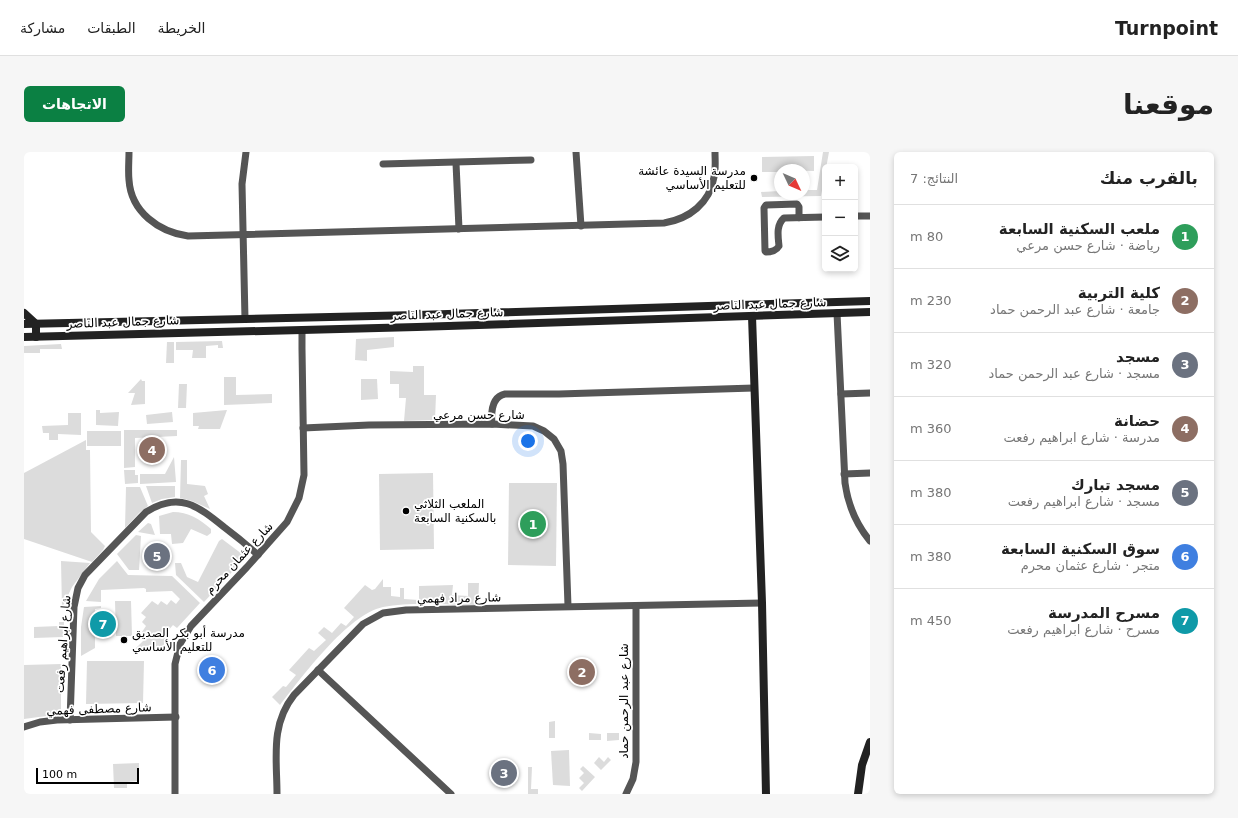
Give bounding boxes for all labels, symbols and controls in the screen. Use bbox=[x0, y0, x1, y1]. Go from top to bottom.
text: Turnpoint bbox=[1115, 17, 1218, 39]
text: مشاركة bbox=[20, 20, 65, 36]
text: الطبقات bbox=[87, 20, 136, 36]
text: الخريطة bbox=[158, 20, 205, 36]
button: الاتجاهات bbox=[24, 86, 125, 122]
text: موقعنا bbox=[1123, 88, 1214, 121]
place label: مدرسة السيدة عائشة للتعليم الأساسي bbox=[638, 164, 746, 192]
north arrow bbox=[774, 164, 810, 200]
map controls bbox=[822, 164, 858, 272]
button: + bbox=[822, 164, 858, 200]
text: بالقرب منك bbox=[1100, 168, 1198, 188]
text: النتائج: 7 bbox=[910, 171, 958, 186]
marker: مدرسة السيدة عائشة للتعليم الأساسي bbox=[749, 173, 759, 183]
button: − bbox=[822, 200, 858, 236]
text: ملعب السكنية السابعة bbox=[999, 220, 1160, 238]
text: 80 m bbox=[910, 229, 943, 244]
text: 1 bbox=[1180, 229, 1190, 244]
button: layers bbox=[822, 236, 858, 272]
text: رياضة · شارع حسن مرعي bbox=[1016, 238, 1160, 253]
text: كلية التربية bbox=[1078, 284, 1160, 302]
text: 230 m bbox=[910, 293, 952, 308]
text: 2 bbox=[1180, 293, 1190, 308]
street label: شارع جمال عبد الناصر bbox=[712, 295, 827, 314]
text: جامعة · شارع عبد الرحمن حماد bbox=[990, 302, 1160, 317]
street label: شارع جمال عبد الناصر bbox=[389, 305, 504, 324]
street label: شارع جمال عبد الناصر bbox=[65, 313, 180, 332]
text: مسجد bbox=[1116, 348, 1160, 366]
text: 320 m bbox=[910, 357, 952, 372]
text: 3 bbox=[1180, 357, 1190, 372]
text: مسجد · شارع عبد الرحمن حماد bbox=[989, 366, 1160, 381]
street label: شارع حسن مرعي bbox=[433, 408, 525, 423]
text: حضانة bbox=[1114, 412, 1160, 430]
text: 360 m bbox=[910, 421, 952, 436]
text: 4 bbox=[1180, 421, 1190, 436]
text: مدرسة · شارع ابراهيم رفعت bbox=[1004, 430, 1160, 445]
your location bbox=[518, 431, 538, 451]
pin: 4 bbox=[139, 435, 165, 465]
text: مسجد تبارك bbox=[1071, 476, 1160, 494]
text: 380 m bbox=[910, 485, 952, 500]
text: 5 bbox=[1180, 485, 1190, 500]
text: مسجد · شارع ابراهيم رفعت bbox=[1008, 494, 1160, 509]
place label: الملعب الثلاثي بالسكنية السابعة bbox=[414, 497, 496, 525]
marker: الملعب الثلاثي بالسكنية السابعة bbox=[401, 506, 411, 516]
pin: 1 bbox=[520, 509, 546, 539]
street label: شارع عثمان محرم bbox=[202, 519, 276, 597]
text: سوق السكنية السابعة bbox=[1001, 540, 1160, 558]
pin: 5 bbox=[144, 541, 170, 571]
text: 380 m bbox=[910, 549, 952, 564]
text: 6 bbox=[1180, 549, 1190, 564]
text: متجر · شارع عثمان محرم bbox=[1021, 558, 1160, 573]
street label: شارع مراد فهمي bbox=[417, 590, 501, 607]
street label: شارع ابراهيم رفعت bbox=[53, 595, 74, 693]
text: مسرح المدرسة bbox=[1048, 604, 1160, 622]
pin: 7 bbox=[90, 609, 116, 639]
text: 450 m bbox=[910, 613, 952, 628]
text: 7 bbox=[1180, 613, 1190, 628]
text: مسرح · شارع ابراهيم رفعت bbox=[1007, 622, 1160, 637]
place label: مدرسة أبو بكر الصديق للتعليم الأساسي bbox=[132, 625, 245, 654]
marker: مدرسة أبو بكر الصديق للتعليم الأساسي bbox=[119, 635, 129, 645]
street label: شارع عبد الرحمن حماد bbox=[617, 643, 632, 759]
pin: 6 bbox=[199, 655, 225, 685]
pin: 2 bbox=[569, 657, 595, 687]
street label: شارع مصطفى فهمي bbox=[46, 700, 152, 719]
pin: 3 bbox=[491, 758, 517, 788]
scale bar bbox=[36, 766, 139, 785]
text: 100 m bbox=[42, 768, 77, 781]

